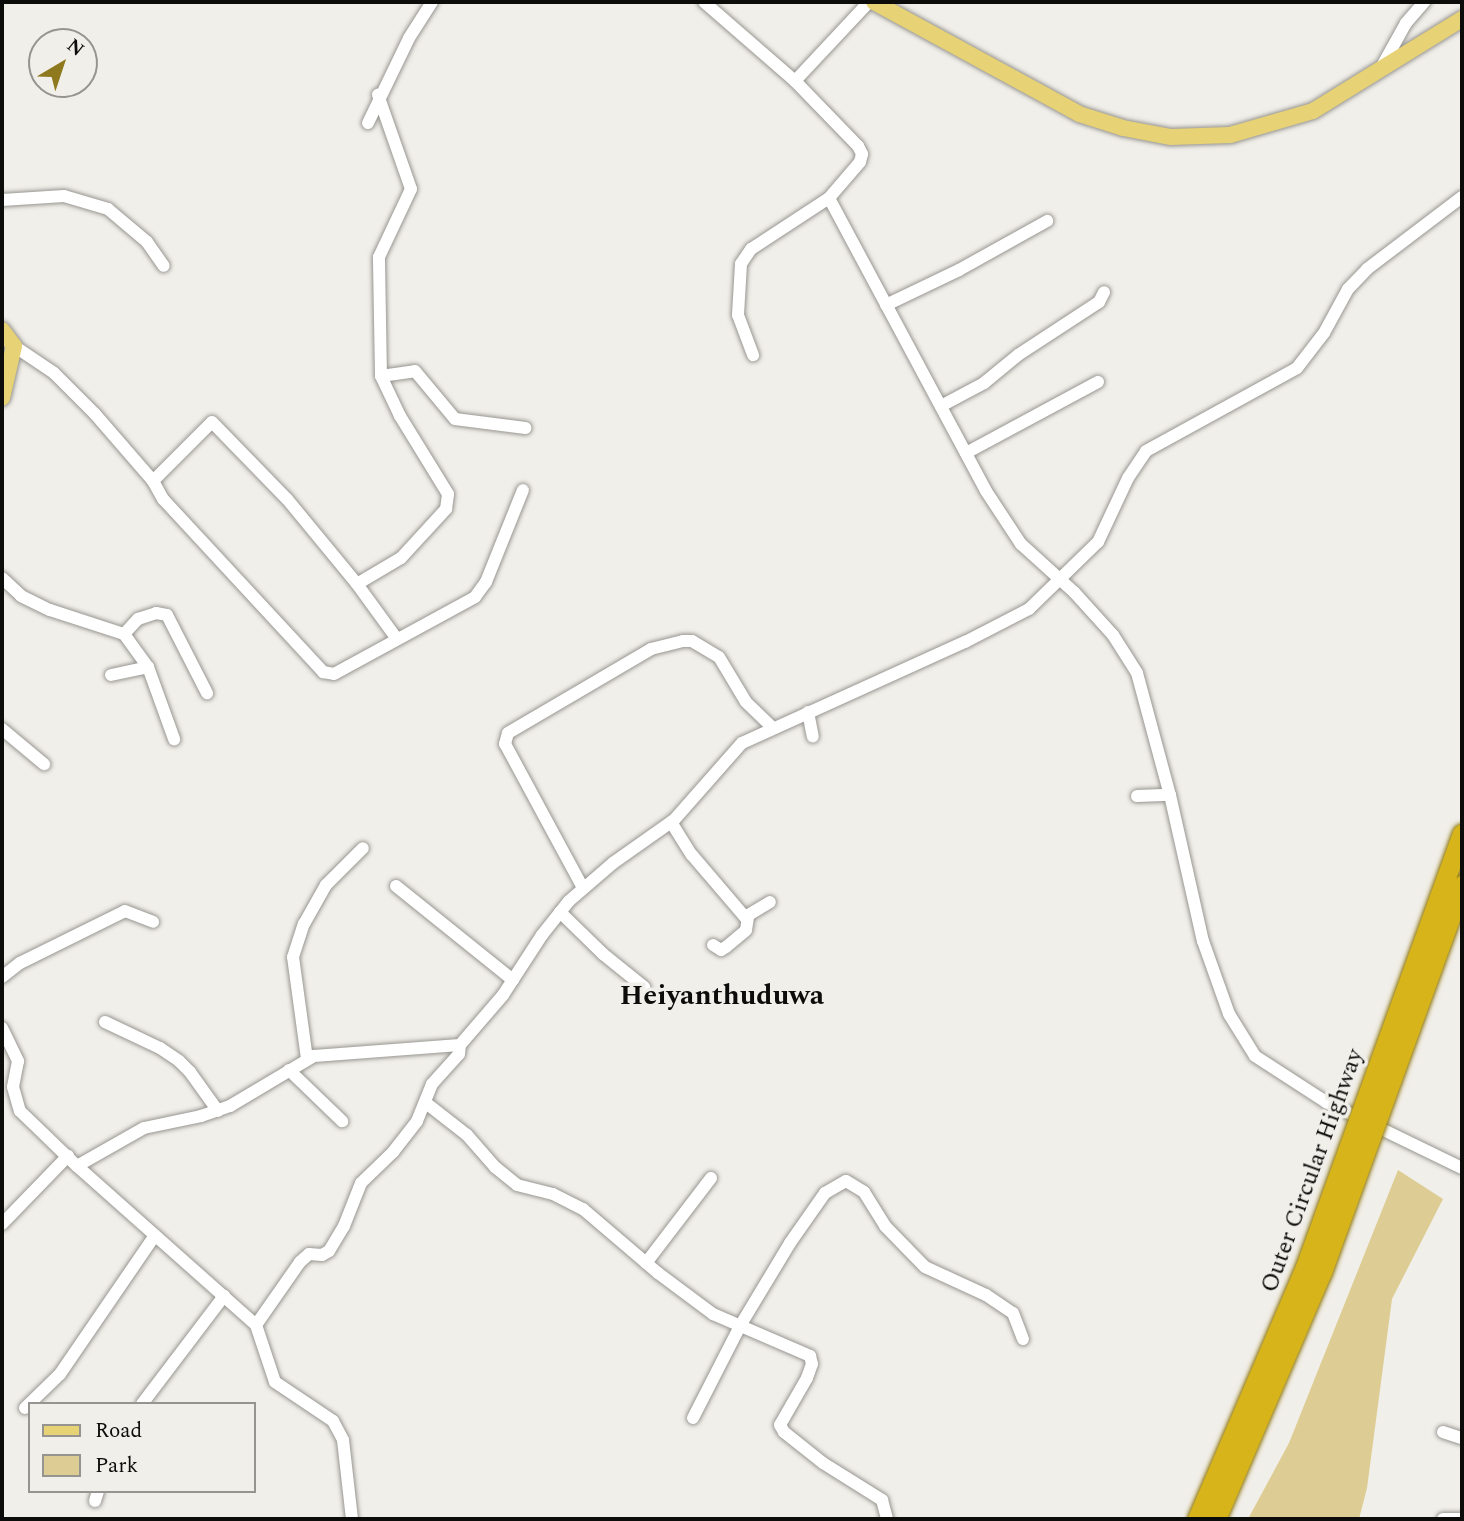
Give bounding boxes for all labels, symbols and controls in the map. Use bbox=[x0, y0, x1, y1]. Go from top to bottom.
north arrow bbox=[28, 28, 98, 98]
text: N bbox=[60, 32, 90, 64]
district label: Heiyanthuduwa bbox=[620, 979, 824, 1013]
street label: Outer Circular Highway bbox=[1256, 1045, 1370, 1297]
legend bbox=[28, 1402, 256, 1493]
text: Road bbox=[95, 1415, 142, 1447]
text: Park bbox=[95, 1450, 138, 1482]

